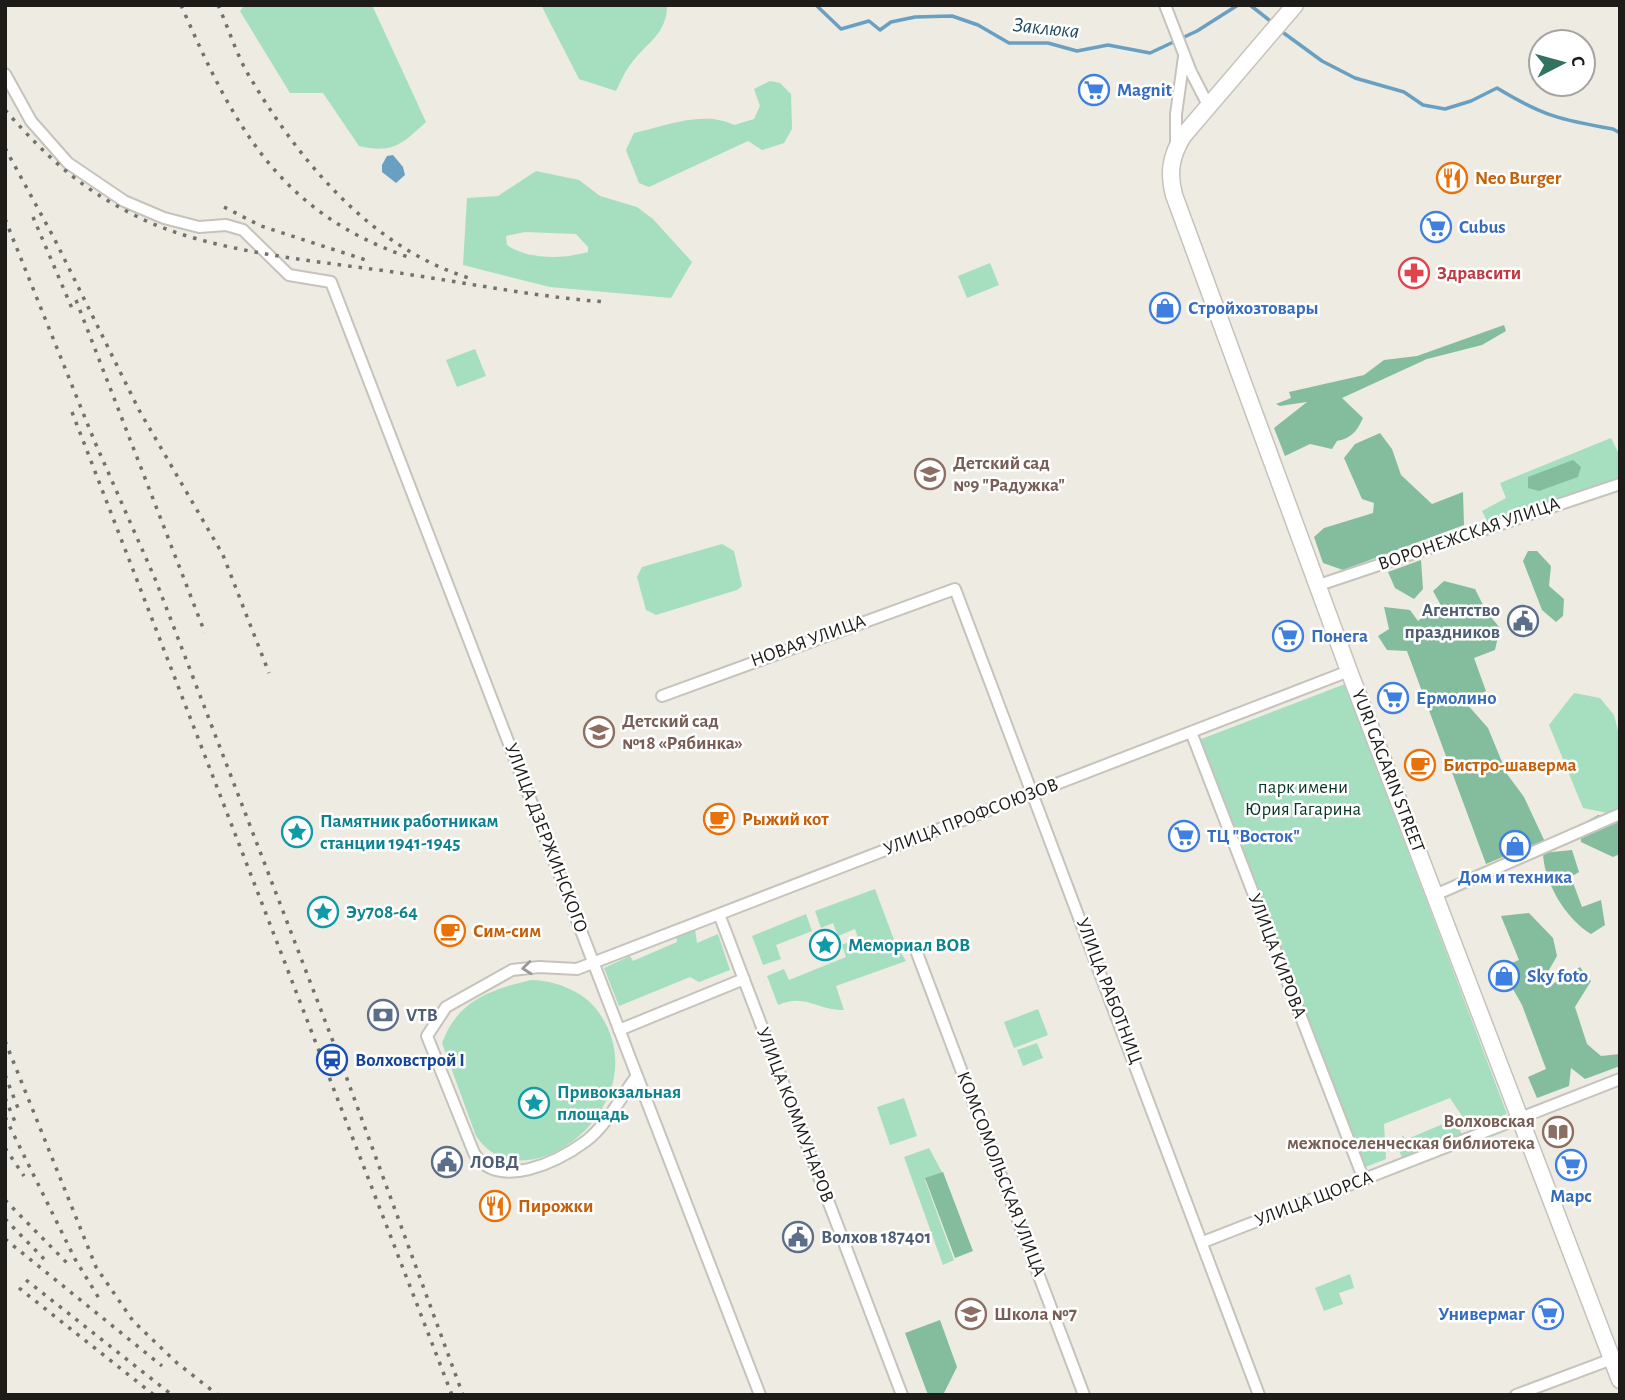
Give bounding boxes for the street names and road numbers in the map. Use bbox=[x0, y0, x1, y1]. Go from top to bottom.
street label: ВОРОНЕЖСКАЯ УЛИЦА bbox=[1376, 494, 1562, 574]
street label: НОВАЯ УЛИЦА bbox=[748, 611, 868, 671]
street label: YURI GAGARIN STREET bbox=[1348, 687, 1428, 855]
street label: УЛИЦА ДЗЕРЖИНСКОГО bbox=[501, 741, 591, 935]
street label: УЛИЦА ПРОФСОЮЗОВ bbox=[881, 775, 1061, 859]
street label: УЛИЦА КИРОВА bbox=[1245, 891, 1309, 1021]
street label: УЛИЦА РАБОТНИЦ bbox=[1072, 915, 1146, 1067]
street label: УЛИЦА КОММУНАРОВ bbox=[753, 1025, 837, 1205]
street label: КОМСОМОЛЬСКАЯ УЛИЦА bbox=[953, 1069, 1049, 1279]
street label: УЛИЦА ЩОРСА bbox=[1252, 1168, 1376, 1230]

